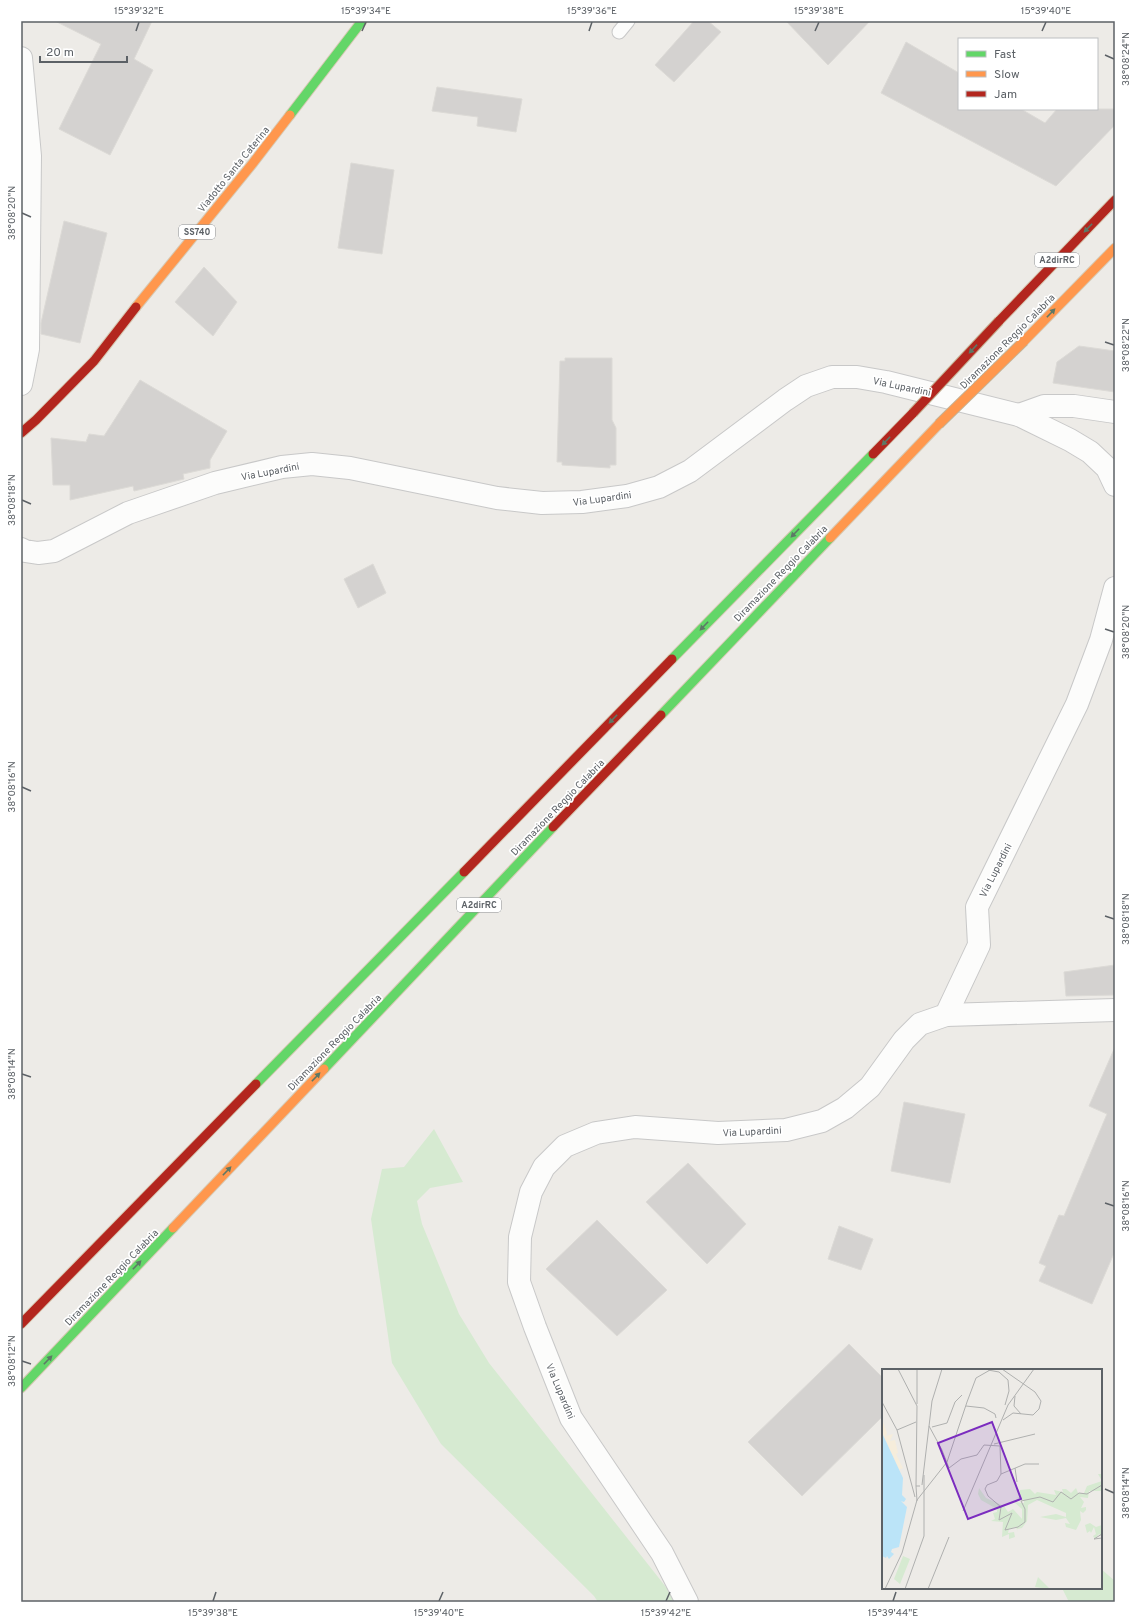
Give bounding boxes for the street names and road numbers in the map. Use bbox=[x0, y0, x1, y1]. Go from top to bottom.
street label: Viadotto Santa Caterina bbox=[195, 124, 273, 216]
road number: SS740 bbox=[179, 225, 215, 239]
road number: A2dirRC bbox=[1035, 253, 1079, 267]
street label: Diramazione Reggio Calabria bbox=[958, 292, 1058, 392]
street label: Via Lupardini bbox=[871, 375, 932, 400]
street label: Via Lupardini bbox=[240, 460, 301, 484]
street label: Via Lupardini bbox=[572, 489, 632, 510]
street label: Diramazione Reggio Calabria bbox=[731, 523, 831, 625]
street label: Diramazione Reggio Calabria bbox=[508, 757, 608, 859]
street label: Via Lupardini bbox=[977, 841, 1016, 900]
road number: A2dirRC bbox=[457, 898, 501, 912]
street label: Diramazione Reggio Calabria bbox=[285, 992, 385, 1094]
street label: Via Lupardini bbox=[722, 1124, 782, 1141]
street label: Diramazione Reggio Calabria bbox=[62, 1227, 162, 1329]
street label: Via Lupardini bbox=[542, 1362, 577, 1421]

